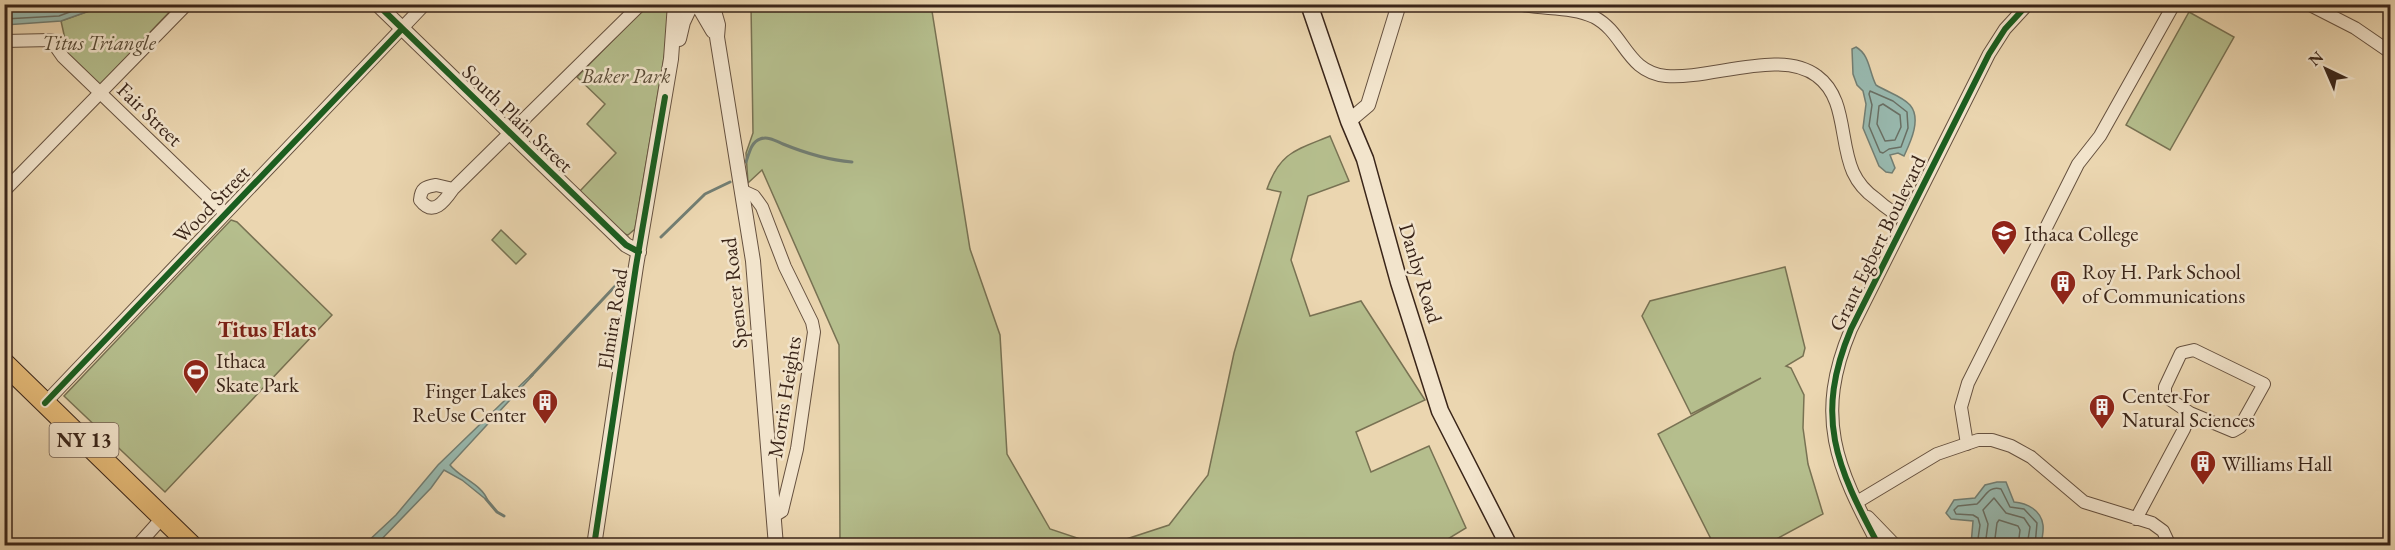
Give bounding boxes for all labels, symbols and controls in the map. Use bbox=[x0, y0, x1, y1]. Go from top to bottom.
park label: Titus Triangle bbox=[42, 29, 157, 56]
north arrow bbox=[2296, 39, 2356, 99]
text: N bbox=[2304, 46, 2328, 71]
street label: South Plain Street bbox=[457, 58, 580, 178]
park label: Baker Park bbox=[580, 62, 671, 89]
street label: Fair Street bbox=[111, 76, 189, 152]
street label: Grant Egbert Boulevard bbox=[1823, 150, 1931, 335]
street label: Wood Street bbox=[167, 159, 255, 249]
school or university icon: Ithaca College bbox=[1989, 218, 2019, 256]
street label: Danby Road bbox=[1393, 220, 1449, 327]
place label: Ithaca College bbox=[2024, 220, 2138, 247]
street label: Spencer Road bbox=[715, 236, 753, 350]
place label: Roy H. Park School of Communications bbox=[2082, 258, 2245, 309]
street label: Elmira Road bbox=[591, 266, 633, 371]
building icon: Roy H. Park School of Communications bbox=[2048, 268, 2078, 306]
district label: Titus Flats bbox=[218, 315, 317, 344]
street label: Morris Heights bbox=[761, 334, 807, 460]
place label: Ithaca Skate Park bbox=[216, 347, 300, 398]
sports icon: Ithaca Skate Park bbox=[181, 357, 211, 395]
place label: Finger Lakes ReUse Center bbox=[412, 377, 526, 428]
place label: Center For Natural Sciences bbox=[2122, 382, 2255, 433]
building icon: Finger Lakes ReUse Center bbox=[530, 387, 560, 425]
building icon: Center For Natural Sciences bbox=[2087, 392, 2117, 430]
road number: NY 13 bbox=[50, 423, 118, 457]
building icon: Williams Hall bbox=[2188, 448, 2218, 486]
place label: Williams Hall bbox=[2222, 450, 2332, 477]

